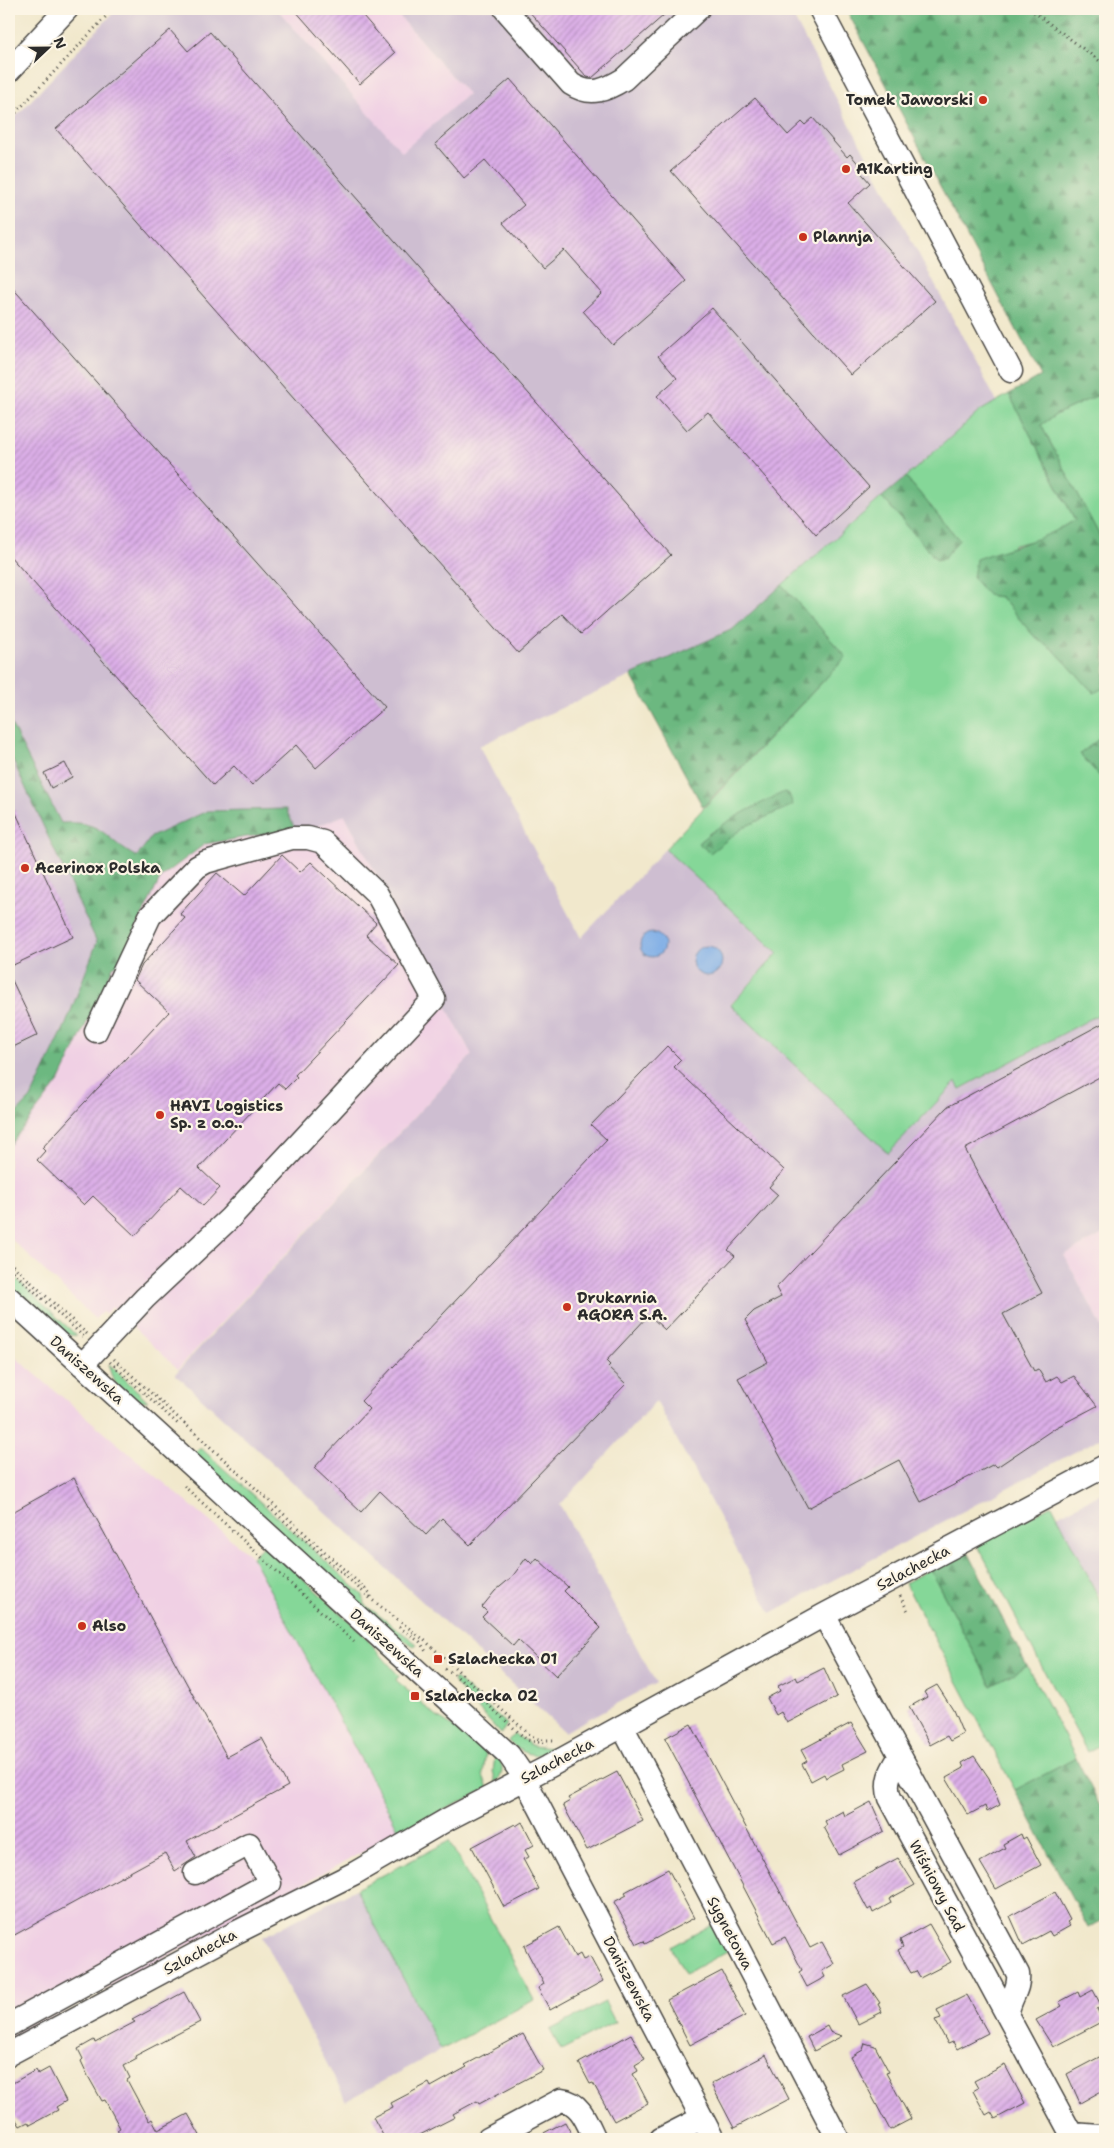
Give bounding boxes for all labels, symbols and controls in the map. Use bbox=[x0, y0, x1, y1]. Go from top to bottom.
north arrow bbox=[22, 22, 72, 72]
text: N bbox=[50, 35, 70, 52]
place label: Tomek Jaworski bbox=[846, 90, 973, 110]
marker: Tomek Jaworski bbox=[977, 94, 989, 106]
place label: A1Karting bbox=[856, 159, 933, 179]
marker: A1Karting bbox=[840, 163, 852, 175]
place label: Plannja bbox=[813, 227, 873, 247]
marker: Plannja bbox=[797, 231, 809, 243]
place label: Acerinox Polska bbox=[35, 858, 161, 878]
marker: Acerinox Polska bbox=[19, 862, 31, 874]
place label: HAVI Logistics Sp. z o.o.. bbox=[170, 1096, 283, 1133]
marker: HAVI Logistics Sp. z o.o.. bbox=[154, 1109, 166, 1121]
place label: Drukarnia AGORA S.A. bbox=[577, 1288, 667, 1325]
marker: Drukarnia AGORA S.A. bbox=[561, 1301, 573, 1313]
street label: Daniszewska bbox=[46, 1331, 129, 1409]
street label: Szlachecka bbox=[873, 1540, 954, 1596]
street label: Daniszewska bbox=[346, 1604, 429, 1682]
place label: Also bbox=[92, 1616, 127, 1636]
marker: Also bbox=[76, 1620, 88, 1632]
place label: Szlachecka 01 bbox=[448, 1649, 557, 1669]
marker: Szlachecka 01 bbox=[432, 1653, 444, 1665]
place label: Szlachecka 02 bbox=[425, 1686, 538, 1706]
marker: Szlachecka 02 bbox=[409, 1690, 421, 1702]
street label: Szlachecka bbox=[517, 1733, 598, 1789]
street label: Wiśniowy Sad bbox=[904, 1837, 970, 1936]
street label: Sygnetowa bbox=[702, 1893, 758, 1974]
street label: Szlachecka bbox=[160, 1924, 241, 1980]
street label: Daniszewska bbox=[598, 1933, 660, 2026]

